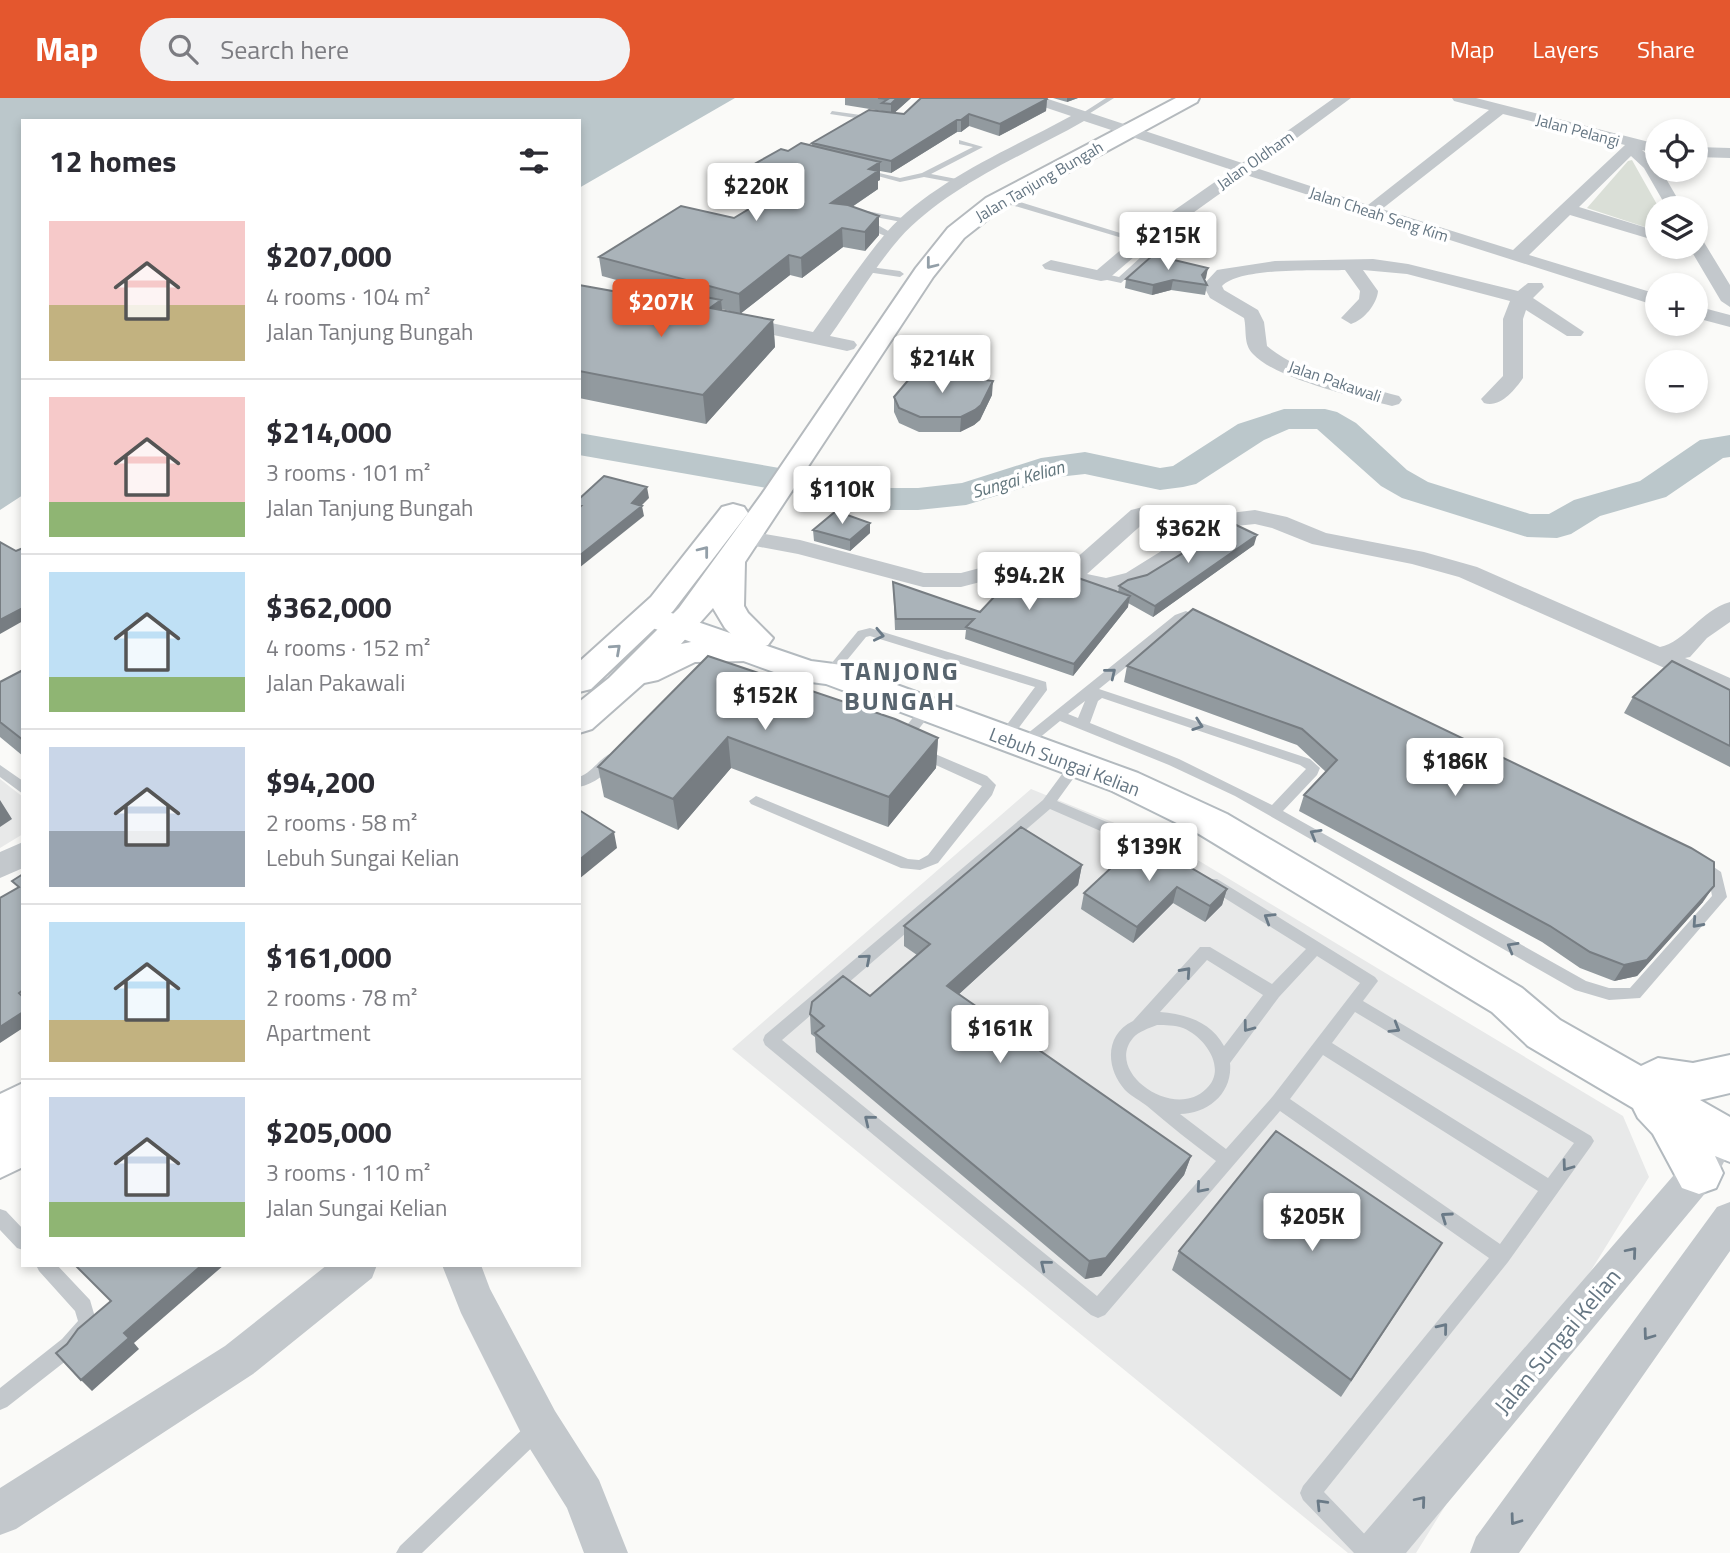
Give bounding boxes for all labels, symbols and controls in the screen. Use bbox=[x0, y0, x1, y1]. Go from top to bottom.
search box bbox=[140, 18, 630, 81]
text: Map bbox=[35, 24, 98, 74]
icon: search bbox=[164, 30, 202, 68]
text: Search here bbox=[220, 30, 349, 69]
text: Map bbox=[1450, 31, 1495, 67]
text: Layers bbox=[1533, 31, 1599, 67]
text: Share bbox=[1637, 31, 1695, 67]
street label: Jalan Pelangi bbox=[1533, 107, 1623, 153]
map controls bbox=[1645, 119, 1708, 413]
button: locate bbox=[1645, 119, 1708, 182]
street label: Jalan Oldham bbox=[1212, 125, 1298, 195]
street label: Jalan Tanjung Bungah bbox=[971, 135, 1107, 227]
text: 12 homes bbox=[49, 138, 176, 184]
icon: filters bbox=[515, 142, 553, 180]
pin: $220K bbox=[707, 164, 805, 223]
text: $220K bbox=[723, 168, 789, 203]
street label: Jalan Cheah Seng Kim bbox=[1306, 180, 1452, 248]
button: layers bbox=[1645, 196, 1708, 259]
pin: $215K bbox=[1119, 212, 1217, 272]
text: $215K bbox=[1135, 217, 1201, 252]
text: $207,000 bbox=[266, 233, 392, 279]
icon: home bbox=[105, 249, 189, 333]
one-way arrow bbox=[926, 256, 939, 268]
button: + bbox=[1645, 273, 1708, 336]
text: 4 rooms · 104 m² bbox=[266, 279, 430, 314]
pin: $207K bbox=[612, 280, 710, 339]
text: $207K bbox=[628, 284, 694, 319]
text: Jalan Tanjung Bungah bbox=[266, 314, 473, 349]
pin: $214K bbox=[893, 336, 991, 395]
text: $214K bbox=[909, 340, 975, 375]
button: − bbox=[1645, 350, 1708, 413]
street label: Jalan Pakawali bbox=[1285, 354, 1385, 408]
text: $214,000 bbox=[266, 409, 392, 455]
icon: home bbox=[105, 425, 189, 509]
water label: Sungai Kelian bbox=[969, 453, 1068, 505]
text: 3 rooms · 101 m² bbox=[266, 455, 430, 490]
pin: $110K bbox=[793, 466, 891, 526]
text: $110K bbox=[809, 471, 875, 506]
text: Jalan Tanjung Bungah bbox=[266, 490, 473, 525]
pin: $362K bbox=[1139, 505, 1237, 565]
text: $362K bbox=[1155, 510, 1221, 545]
one-way arrow bbox=[696, 546, 709, 558]
pin: $94.2K bbox=[972, 552, 1086, 612]
text: $94.2K bbox=[993, 557, 1065, 592]
text: $362,000 bbox=[266, 584, 392, 630]
icon: home bbox=[105, 600, 189, 684]
one-way arrow bbox=[873, 626, 885, 641]
text: 4 rooms · 152 m² bbox=[266, 630, 430, 665]
one-way arrow bbox=[607, 645, 620, 657]
district label: TANJONG BUNGAH bbox=[840, 651, 960, 720]
text: Jalan Pakawali bbox=[266, 665, 405, 700]
one-way arrow bbox=[1104, 668, 1116, 681]
pin: $152K bbox=[716, 672, 814, 732]
text: $152K bbox=[732, 677, 798, 712]
one-way arrow bbox=[1191, 717, 1204, 731]
street label: Lebuh Sungai Kelian bbox=[985, 719, 1145, 803]
pin: $186K bbox=[1406, 738, 1504, 798]
text: $186K bbox=[1422, 743, 1488, 778]
text: $94,200 bbox=[266, 759, 375, 805]
icon: home bbox=[105, 775, 189, 859]
text: 2 rooms · 58 m² bbox=[266, 805, 417, 840]
pin: $139K bbox=[1100, 824, 1198, 883]
text: $139K bbox=[1116, 828, 1182, 863]
one-way arrow bbox=[1309, 829, 1322, 842]
text: Lebuh Sungai Kelian bbox=[266, 840, 459, 875]
one-way arrow bbox=[1263, 914, 1276, 927]
one-way arrow bbox=[1692, 915, 1705, 928]
text: $161,000 bbox=[266, 934, 392, 980]
one-way arrow bbox=[1507, 942, 1520, 955]
icon: home bbox=[105, 950, 189, 1034]
one-way arrow bbox=[857, 955, 870, 967]
one-way arrow bbox=[1178, 967, 1190, 980]
text: 2 rooms · 78 m² bbox=[266, 980, 417, 1015]
pin: $161K bbox=[951, 1006, 1049, 1065]
text: $161K bbox=[967, 1010, 1033, 1045]
text: Apartment bbox=[266, 1015, 371, 1050]
one-way arrow bbox=[1243, 1019, 1256, 1031]
one-way arrow bbox=[1388, 1020, 1401, 1033]
text: $205,000 bbox=[266, 1109, 392, 1155]
one-way arrow bbox=[864, 1116, 877, 1129]
icon: home bbox=[105, 1125, 189, 1209]
text: 3 rooms · 110 m² bbox=[266, 1155, 430, 1190]
one-way arrow bbox=[1563, 1158, 1575, 1171]
one-way arrow bbox=[1197, 1180, 1209, 1193]
text: Jalan Sungai Kelian bbox=[266, 1190, 447, 1225]
pin: $205K bbox=[1263, 1194, 1361, 1253]
text: $205K bbox=[1279, 1198, 1345, 1233]
one-way arrow bbox=[1441, 1213, 1454, 1225]
one-way arrow bbox=[1624, 1248, 1636, 1261]
street label: Jalan Sungai Kelian bbox=[1485, 1260, 1629, 1422]
one-way arrow bbox=[1040, 1261, 1053, 1273]
one-way arrow bbox=[1435, 1324, 1448, 1336]
one-way arrow bbox=[1643, 1327, 1656, 1340]
one-way arrow bbox=[1413, 1496, 1425, 1509]
one-way arrow bbox=[1316, 1499, 1329, 1512]
one-way arrow bbox=[1511, 1512, 1523, 1525]

